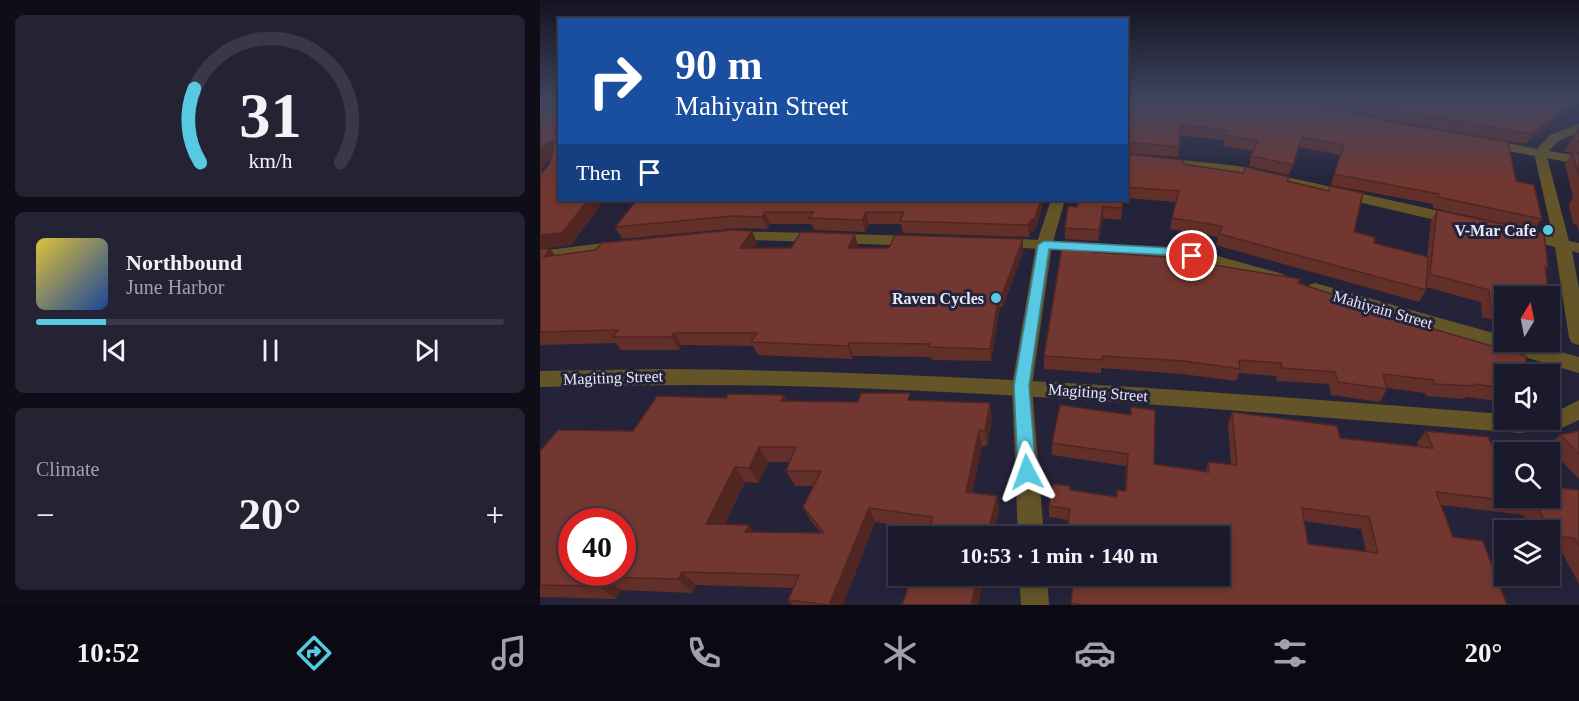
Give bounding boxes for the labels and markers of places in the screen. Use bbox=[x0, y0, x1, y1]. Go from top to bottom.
place label: V-Mar Cafe bbox=[1454, 222, 1536, 239]
marker: V-Mar Cafe bbox=[1541, 223, 1555, 237]
pin bbox=[1166, 230, 1217, 281]
place label: Raven Cycles bbox=[892, 290, 984, 308]
marker: Raven Cycles bbox=[989, 291, 1003, 305]

